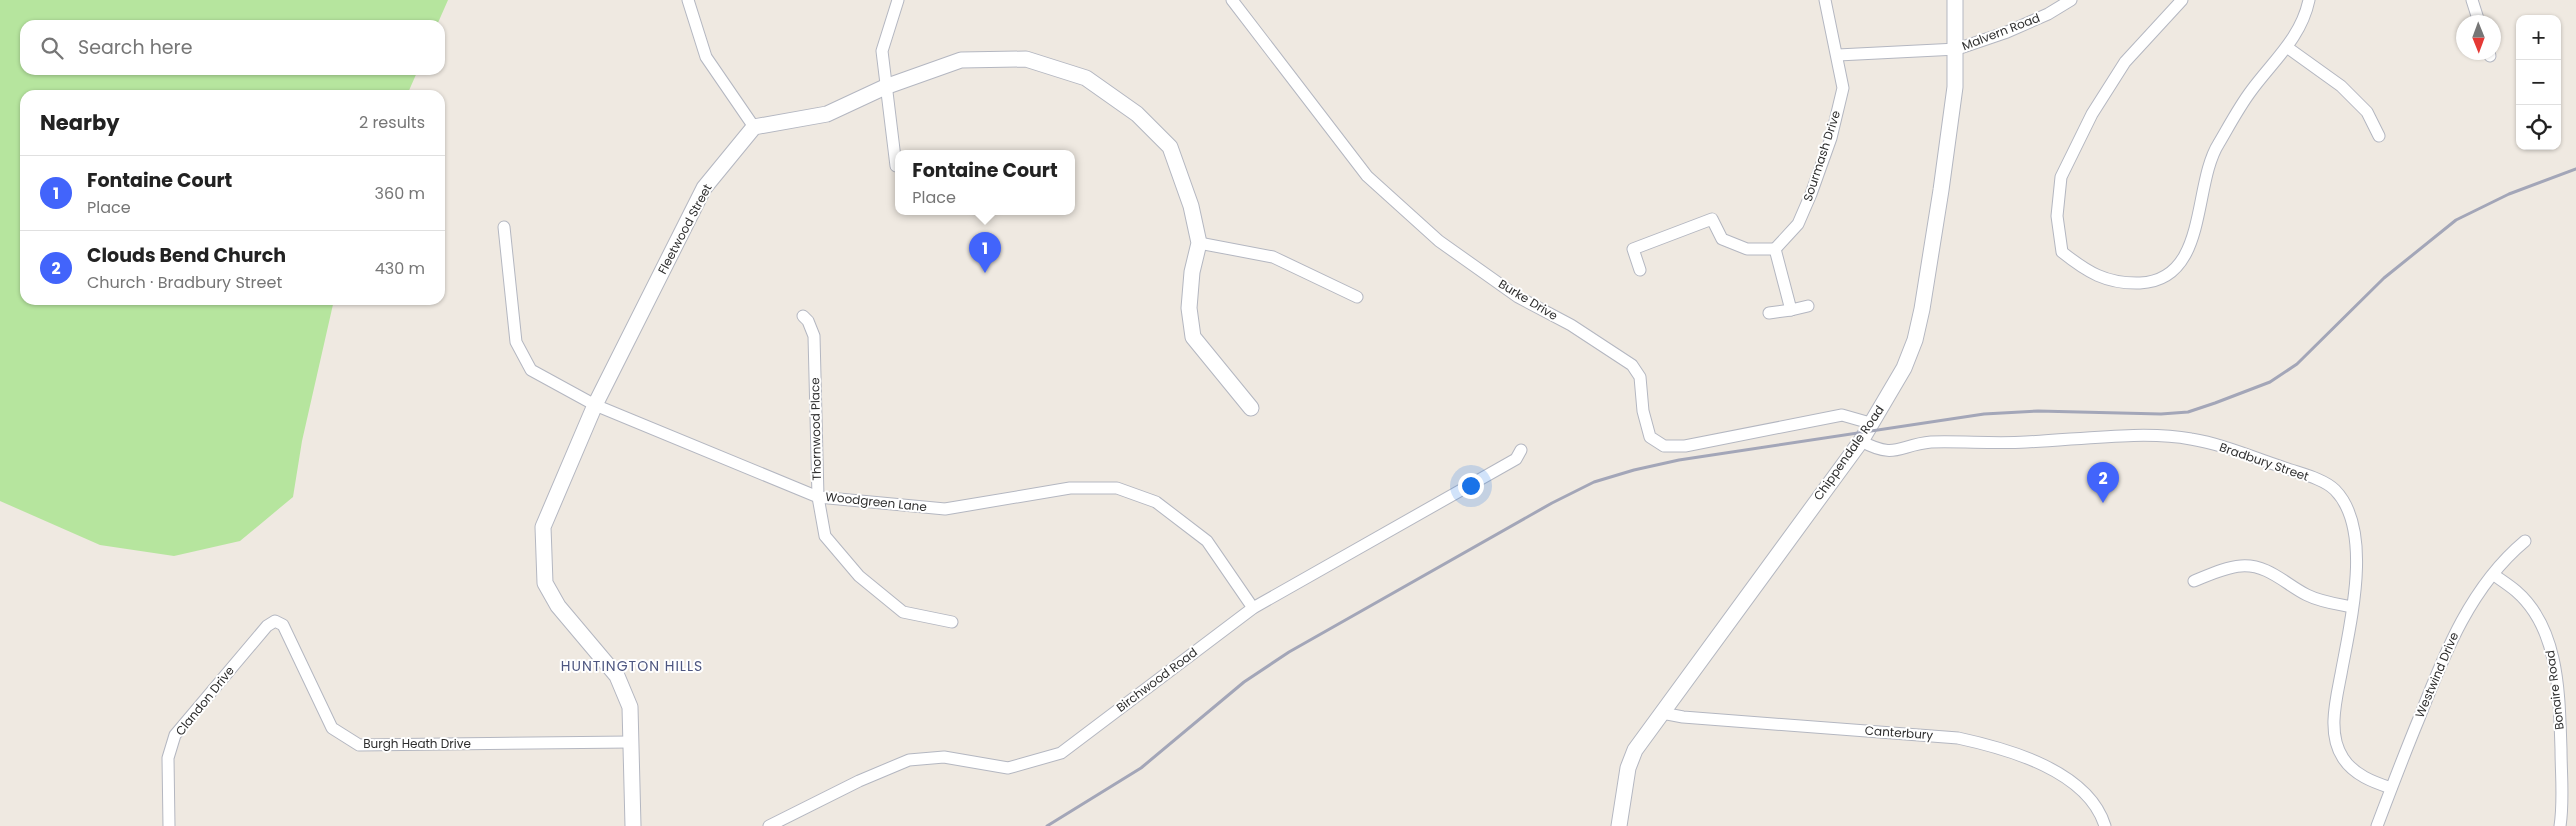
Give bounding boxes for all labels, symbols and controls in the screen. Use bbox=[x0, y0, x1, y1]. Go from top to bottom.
street label: Malvern Road bbox=[1959, 9, 2042, 54]
north arrow bbox=[2456, 15, 2501, 60]
map controls bbox=[2516, 15, 2561, 150]
button: + bbox=[2516, 15, 2561, 60]
search box bbox=[20, 20, 445, 75]
icon: search bbox=[38, 34, 66, 62]
text: Search here bbox=[78, 34, 192, 61]
button: − bbox=[2516, 60, 2561, 105]
button: locate bbox=[2516, 105, 2561, 150]
text: Nearby bbox=[40, 108, 120, 137]
street label: Sourmash Drive bbox=[1799, 108, 1844, 203]
text: 2 results bbox=[359, 111, 425, 134]
popup bbox=[895, 150, 1075, 215]
text: Fontaine Court bbox=[912, 157, 1058, 184]
text: Fontaine Court bbox=[87, 167, 232, 194]
street label: Fleetwood Street bbox=[654, 181, 716, 277]
text: 1 bbox=[53, 182, 59, 205]
text: 360 m bbox=[375, 182, 425, 205]
text: Place bbox=[912, 186, 956, 209]
text: Place bbox=[87, 196, 131, 219]
pin: 1 bbox=[969, 232, 1001, 273]
text: Clouds Bend Church bbox=[87, 242, 286, 269]
text: 2 bbox=[51, 257, 61, 280]
text: 430 m bbox=[375, 257, 425, 280]
text: Church · Bradbury Street bbox=[87, 271, 282, 294]
street label: Burke Drive bbox=[1495, 275, 1561, 324]
street label: Thornwood Place bbox=[806, 377, 825, 481]
street label: Chippendale Road bbox=[1809, 402, 1888, 504]
street label: Bradbury Street bbox=[2217, 438, 2311, 485]
pin: 2 bbox=[2087, 462, 2119, 503]
your location bbox=[1458, 473, 1484, 499]
street label: Woodgreen Lane bbox=[824, 488, 928, 515]
street label: Westwind Drive bbox=[2411, 629, 2462, 720]
street label: Birchwood Road bbox=[1113, 643, 1201, 716]
street label: Bonaire Road bbox=[2541, 649, 2568, 731]
district label: HUNTINGTON HILLS bbox=[561, 656, 703, 676]
street label: Clandon Drive bbox=[171, 662, 238, 739]
street label: Canterbury bbox=[1864, 722, 1934, 743]
street label: Burgh Heath Drive bbox=[363, 735, 471, 752]

